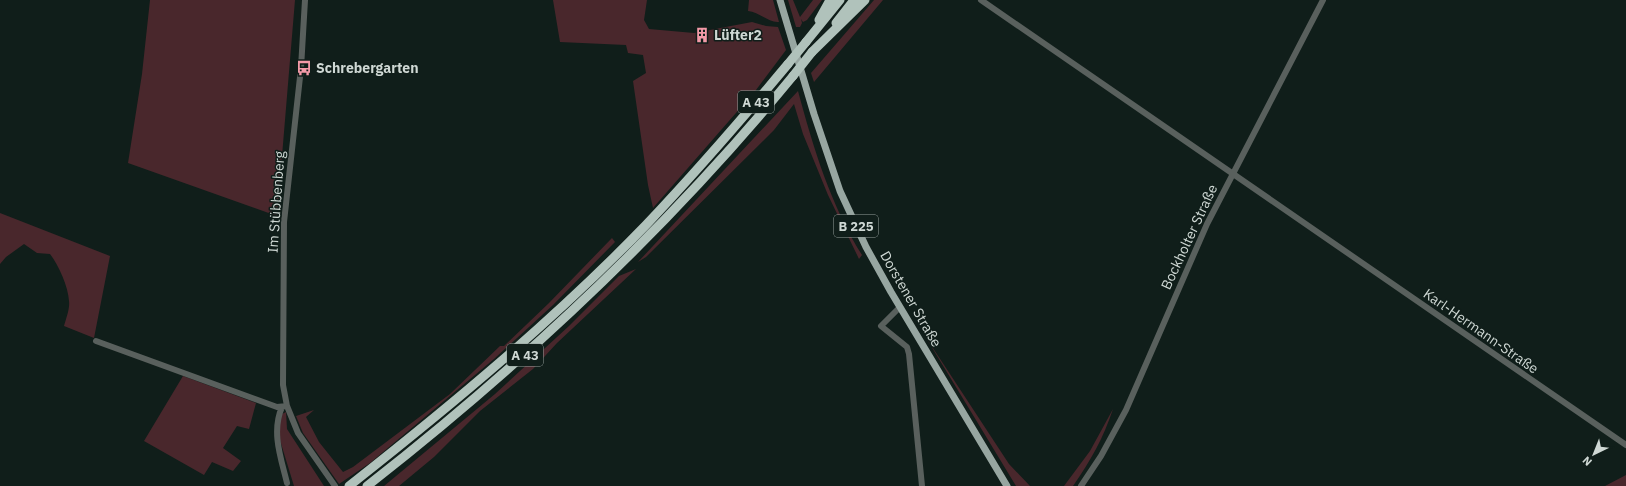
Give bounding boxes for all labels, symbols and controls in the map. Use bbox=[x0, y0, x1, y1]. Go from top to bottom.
building icon: Lüfter2 bbox=[693, 26, 711, 44]
place label: Lüfter2 bbox=[714, 26, 762, 44]
bus stop icon: Schrebergarten bbox=[295, 59, 313, 77]
place label: Schrebergarten bbox=[316, 59, 419, 77]
road number: A 43 bbox=[738, 91, 774, 113]
street label: Im Stübbenberg bbox=[263, 150, 289, 254]
street label: Bockholter Straße bbox=[1157, 181, 1221, 293]
road number: B 225 bbox=[834, 215, 878, 237]
street label: Dorstener Straße bbox=[876, 248, 946, 351]
street label: Karl-Hermann-Straße bbox=[1420, 285, 1542, 378]
road number: A 43 bbox=[507, 344, 543, 366]
north arrow bbox=[1574, 434, 1614, 474]
text: N bbox=[1579, 453, 1595, 469]

